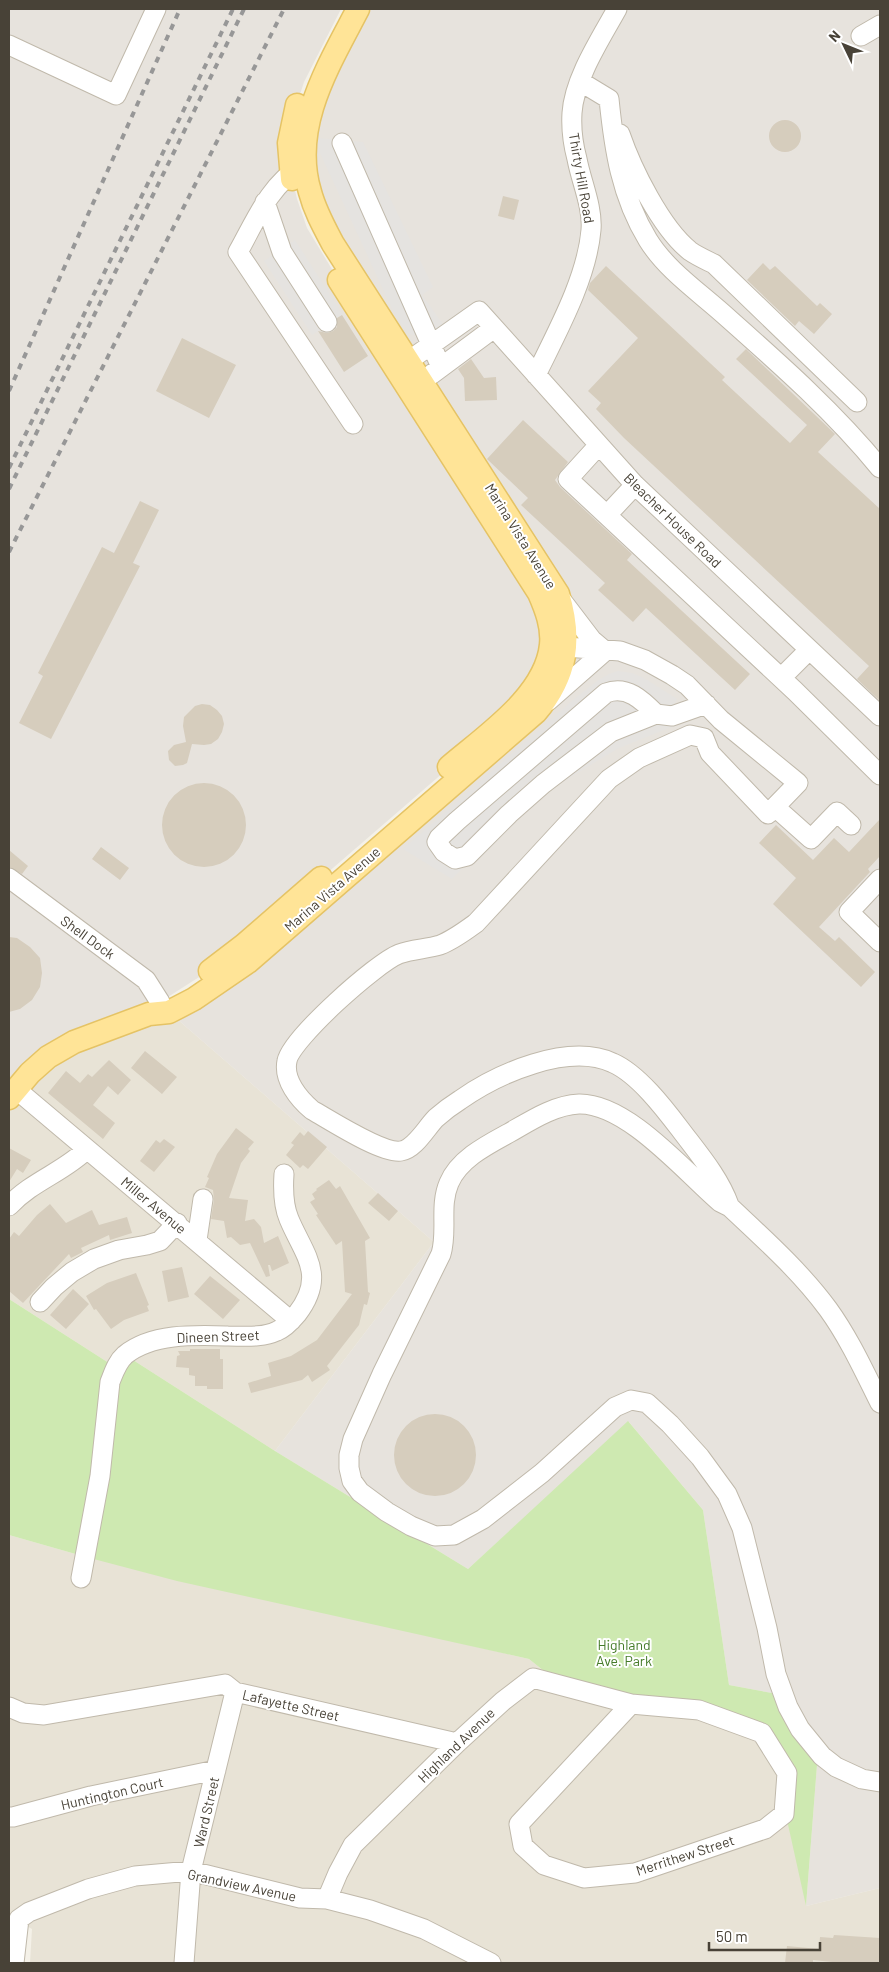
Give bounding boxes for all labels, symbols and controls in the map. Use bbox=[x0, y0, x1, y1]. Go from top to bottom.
north arrow bbox=[819, 20, 869, 70]
text: N bbox=[825, 27, 844, 45]
street label: Thirty Hill Road bbox=[566, 131, 598, 225]
street label: Bleacher House Road bbox=[621, 469, 725, 571]
street label: Marina Vista Avenue bbox=[482, 480, 560, 592]
street label: Marina Vista Avenue bbox=[281, 843, 383, 935]
street label: Shell Dock bbox=[58, 912, 118, 962]
street label: Miller Avenue bbox=[118, 1173, 190, 1237]
street label: Dineen Street bbox=[176, 1326, 260, 1346]
park label: Highland Ave. Park bbox=[596, 1636, 652, 1669]
street label: Lafayette Street bbox=[241, 1686, 341, 1724]
street label: Highland Avenue bbox=[414, 1704, 498, 1786]
street label: Huntington Court bbox=[59, 1773, 165, 1813]
street label: Ward Street bbox=[190, 1775, 222, 1849]
street label: Merrithew Street bbox=[634, 1831, 736, 1879]
street label: Grandview Avenue bbox=[186, 1865, 298, 1905]
scale bar bbox=[709, 1920, 820, 1952]
text: 50 m bbox=[716, 1927, 748, 1945]

